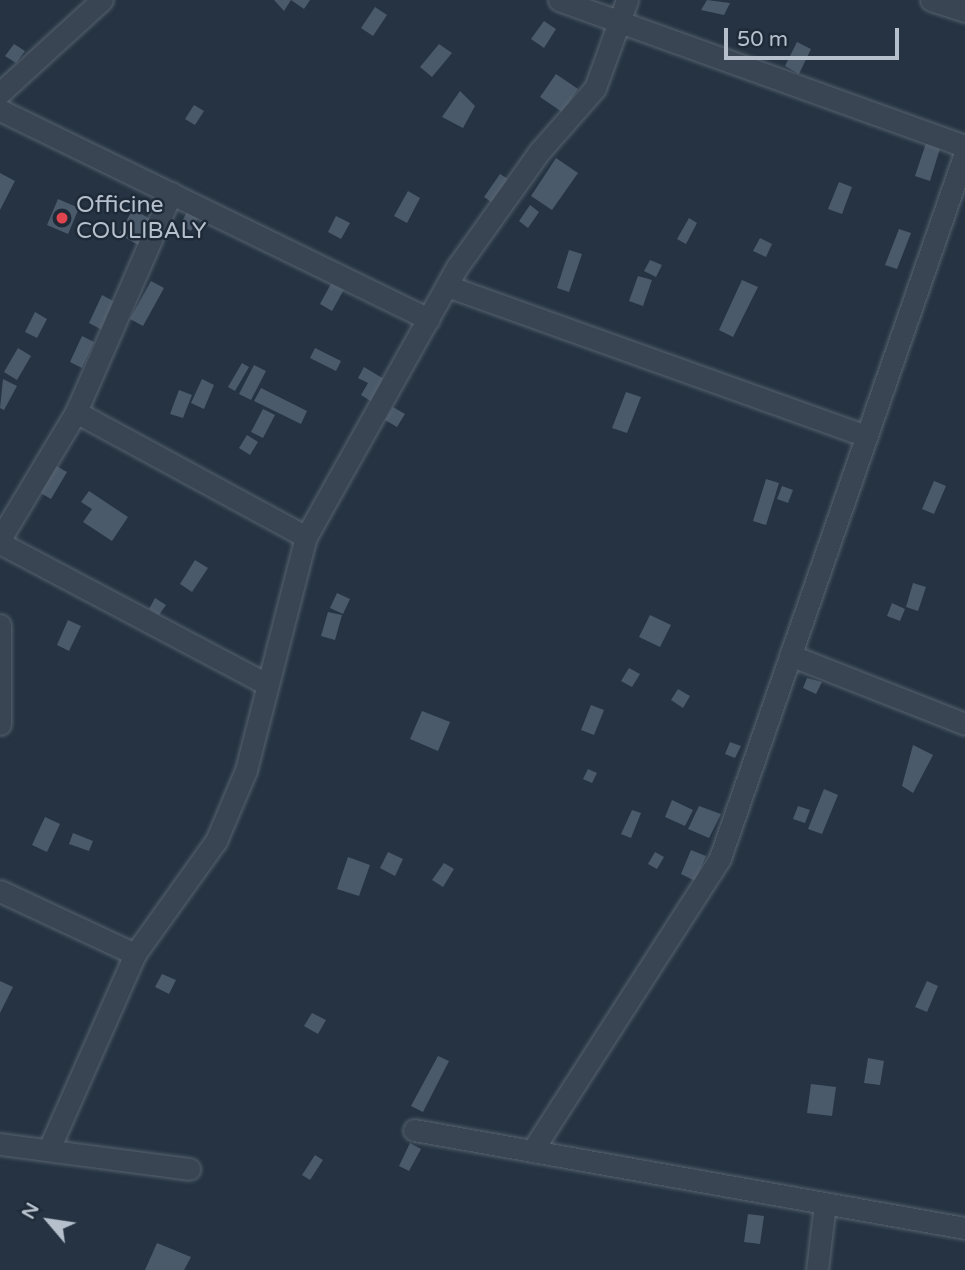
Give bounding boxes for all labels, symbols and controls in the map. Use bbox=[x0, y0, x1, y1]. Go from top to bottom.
scale bar bbox=[727, 14, 902, 58]
text: 50 m bbox=[737, 27, 788, 52]
place label: Officine COULIBALY bbox=[76, 191, 206, 245]
marker: Officine COULIBALY bbox=[54, 210, 70, 226]
north arrow bbox=[14, 1186, 84, 1256]
text: N bbox=[17, 1199, 44, 1223]

